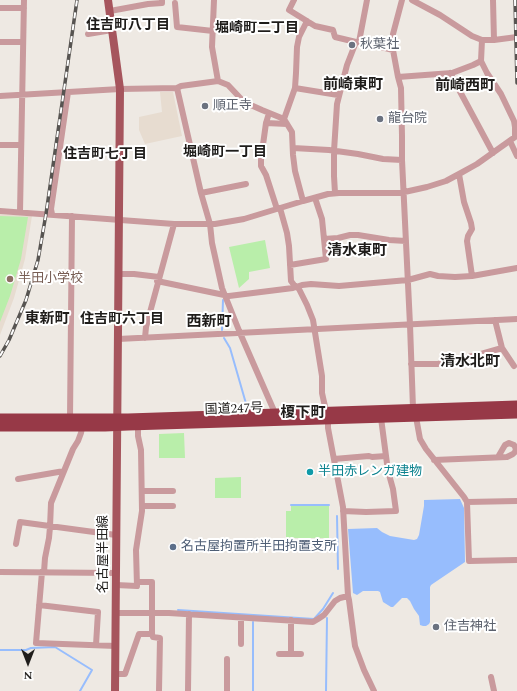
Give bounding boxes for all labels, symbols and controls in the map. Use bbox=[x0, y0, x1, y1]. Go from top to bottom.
district label: 住吉町八丁目 bbox=[86, 18, 170, 34]
district label: 堀崎町二丁目 bbox=[215, 21, 299, 37]
place label: 秋葉社 bbox=[360, 37, 399, 53]
marker: 秋葉社 bbox=[347, 40, 357, 50]
district label: 前崎東町 bbox=[323, 77, 383, 95]
district label: 前崎西町 bbox=[435, 78, 495, 96]
place label: 順正寺 bbox=[213, 98, 252, 114]
marker: 順正寺 bbox=[200, 101, 210, 111]
place label: 龍台院 bbox=[388, 111, 427, 127]
marker: 龍台院 bbox=[375, 114, 385, 124]
district label: 堀崎町一丁目 bbox=[183, 145, 267, 161]
district label: 住吉町七丁目 bbox=[63, 147, 147, 163]
district label: 清水東町 bbox=[327, 243, 387, 261]
place label: 半田小学校 bbox=[18, 271, 83, 287]
marker: 半田小学校 bbox=[5, 274, 15, 284]
district label: 東新町 bbox=[25, 311, 69, 329]
district label: 住吉町六丁目 bbox=[80, 312, 164, 328]
district label: 西新町 bbox=[187, 314, 231, 332]
district label: 清水北町 bbox=[440, 354, 500, 372]
street label: 国道247号 bbox=[204, 401, 264, 419]
district label: 榎下町 bbox=[281, 405, 325, 423]
place label: 半田赤レンガ建物 bbox=[318, 464, 422, 480]
marker: 半田赤レンガ建物 bbox=[305, 467, 315, 477]
street label: 名古屋半田線 bbox=[96, 515, 112, 593]
place label: 名古屋拘置所半田拘置支所 bbox=[181, 539, 337, 555]
marker: 名古屋拘置所半田拘置支所 bbox=[168, 542, 178, 552]
place label: 住吉神社 bbox=[444, 619, 496, 635]
marker: 住吉神社 bbox=[431, 622, 441, 632]
north arrow bbox=[8, 643, 48, 683]
text: N bbox=[24, 667, 33, 684]

